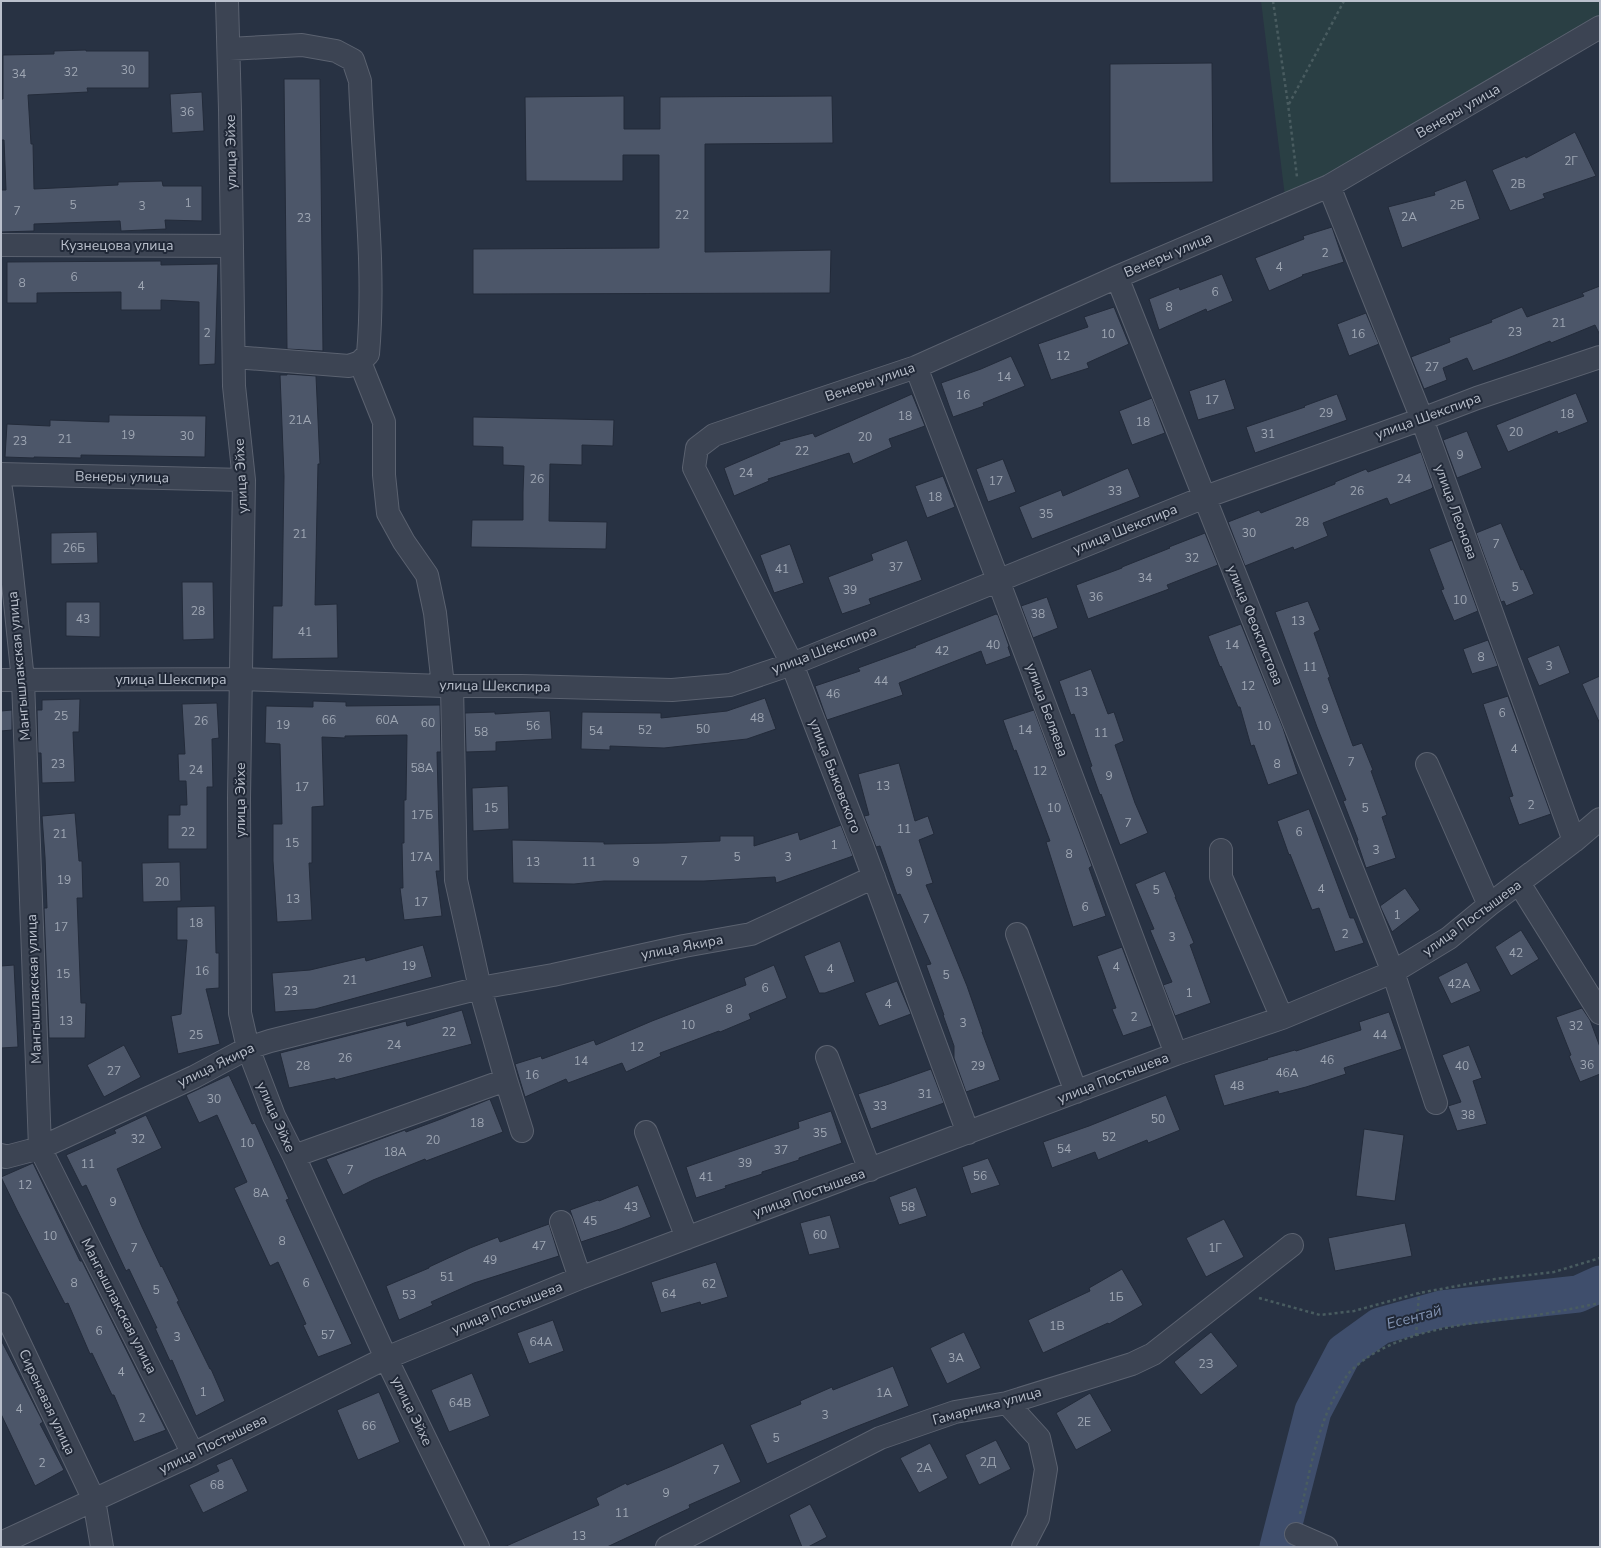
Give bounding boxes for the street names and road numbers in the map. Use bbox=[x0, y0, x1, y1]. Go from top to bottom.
street label: Венеры улица bbox=[1413, 79, 1503, 143]
street label: улица Эйхе bbox=[221, 114, 241, 190]
street label: Венеры улица bbox=[1121, 228, 1215, 282]
street label: Кузнецова улица bbox=[61, 236, 173, 255]
street label: Венеры улица bbox=[822, 358, 918, 406]
street label: улица Шекспира bbox=[1373, 388, 1483, 444]
street label: улица Эйхе bbox=[230, 438, 252, 514]
street label: улица Леонова bbox=[1430, 462, 1482, 562]
street label: Венеры улица bbox=[75, 467, 169, 487]
street label: улица Шекспира bbox=[1070, 499, 1180, 559]
street label: улица Феоктистова bbox=[1222, 562, 1288, 688]
street label: Мангышлакская улица bbox=[3, 591, 35, 741]
street label: улица Шекспира bbox=[769, 621, 879, 679]
street label: улица Беляева bbox=[1021, 661, 1073, 759]
street label: улица Шекспира bbox=[115, 670, 227, 689]
street label: улица Шекспира bbox=[439, 676, 551, 696]
street label: улица Быковского bbox=[804, 716, 866, 836]
street label: улица Эйхе bbox=[231, 762, 250, 838]
street label: улица Постышева bbox=[1419, 876, 1525, 960]
street label: Мангышлакская улица bbox=[22, 914, 46, 1064]
street label: улица Якира bbox=[639, 930, 725, 964]
street label: улица Якира bbox=[174, 1038, 258, 1092]
street label: улица Постышева bbox=[1054, 1048, 1172, 1108]
street label: улица Эйхе bbox=[252, 1079, 300, 1155]
street label: улица Постышева bbox=[750, 1164, 868, 1222]
street label: Мангышлакская улица bbox=[77, 1235, 161, 1377]
street label: улица Постышева bbox=[449, 1277, 565, 1339]
street label: Сиреневая улица bbox=[14, 1346, 80, 1458]
street label: улица Эйхе bbox=[387, 1373, 437, 1449]
street label: Гамарника улица bbox=[930, 1382, 1044, 1430]
street label: улица Постышева bbox=[156, 1410, 270, 1478]

